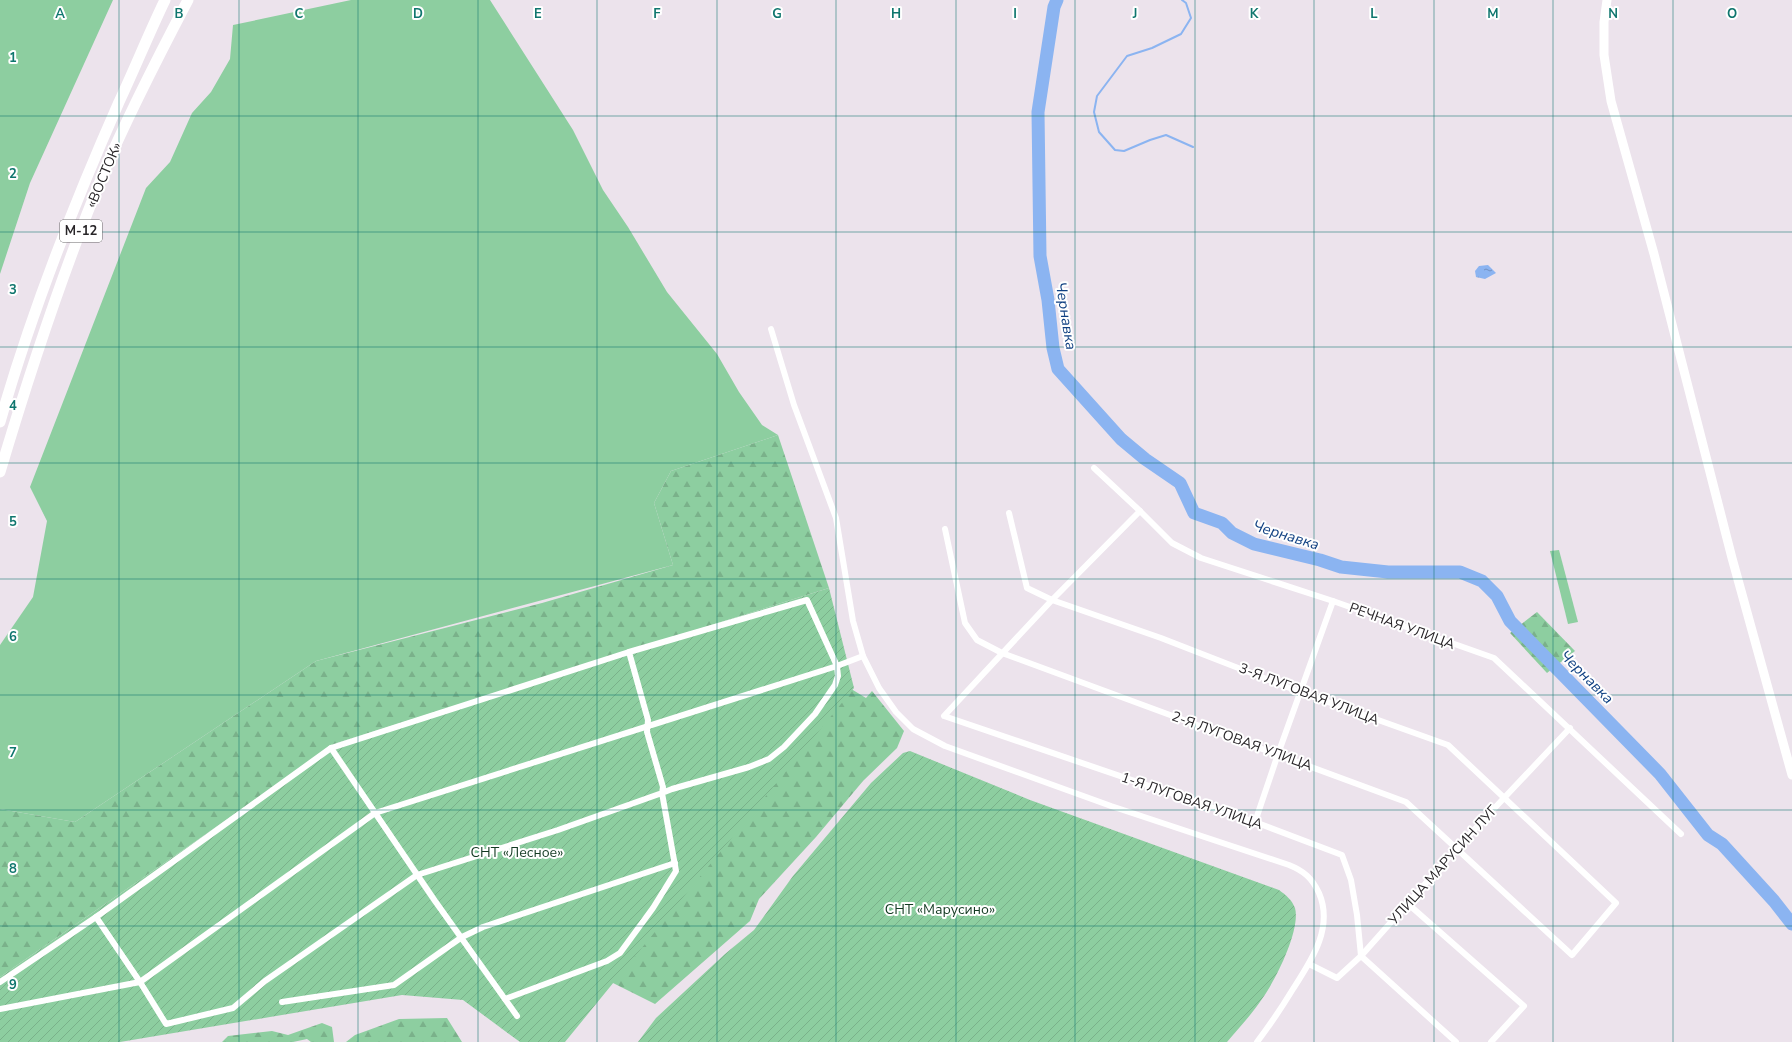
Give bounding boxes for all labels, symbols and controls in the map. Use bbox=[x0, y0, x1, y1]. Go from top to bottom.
text: A bbox=[55, 5, 65, 23]
text: B bbox=[175, 5, 184, 23]
text: C bbox=[295, 5, 304, 23]
text: D bbox=[413, 5, 423, 23]
text: E bbox=[534, 5, 542, 23]
text: F bbox=[653, 5, 661, 23]
text: G bbox=[772, 5, 782, 23]
text: H bbox=[891, 5, 901, 23]
text: I bbox=[1013, 5, 1017, 23]
text: J bbox=[1132, 5, 1137, 23]
text: K bbox=[1250, 5, 1259, 23]
text: L bbox=[1370, 5, 1378, 23]
text: M bbox=[1487, 5, 1499, 23]
text: N bbox=[1608, 5, 1618, 23]
text: O bbox=[1727, 5, 1737, 23]
text: 1 bbox=[9, 49, 17, 67]
street label: «ВОСТОК» bbox=[82, 139, 126, 211]
text: 2 bbox=[9, 165, 17, 183]
road number: М-12 bbox=[60, 220, 102, 242]
text: 3 bbox=[9, 281, 17, 299]
water label: Чернавка bbox=[1051, 281, 1081, 351]
text: 4 bbox=[9, 397, 17, 415]
text: 5 bbox=[9, 513, 17, 531]
water label: Чернавка bbox=[1250, 515, 1322, 555]
street label: РЕЧНАЯ УЛИЦА bbox=[1346, 598, 1458, 654]
text: 6 bbox=[9, 628, 17, 646]
water label: Чернавка bbox=[1556, 646, 1618, 708]
street label: 3-Я ЛУГОВАЯ УЛИЦА bbox=[1236, 659, 1382, 729]
street label: 2-Я ЛУГОВАЯ УЛИЦА bbox=[1169, 707, 1315, 775]
text: 7 bbox=[9, 744, 17, 762]
street label: 1-Я ЛУГОВАЯ УЛИЦА bbox=[1119, 768, 1265, 834]
street label: УЛИЦА МАРУСИН ЛУГ bbox=[1383, 801, 1502, 930]
park label: СНТ «Лесное» bbox=[471, 843, 563, 862]
text: 8 bbox=[9, 860, 17, 878]
park label: СНТ «Марусино» bbox=[885, 900, 995, 919]
text: 9 bbox=[9, 976, 17, 994]

